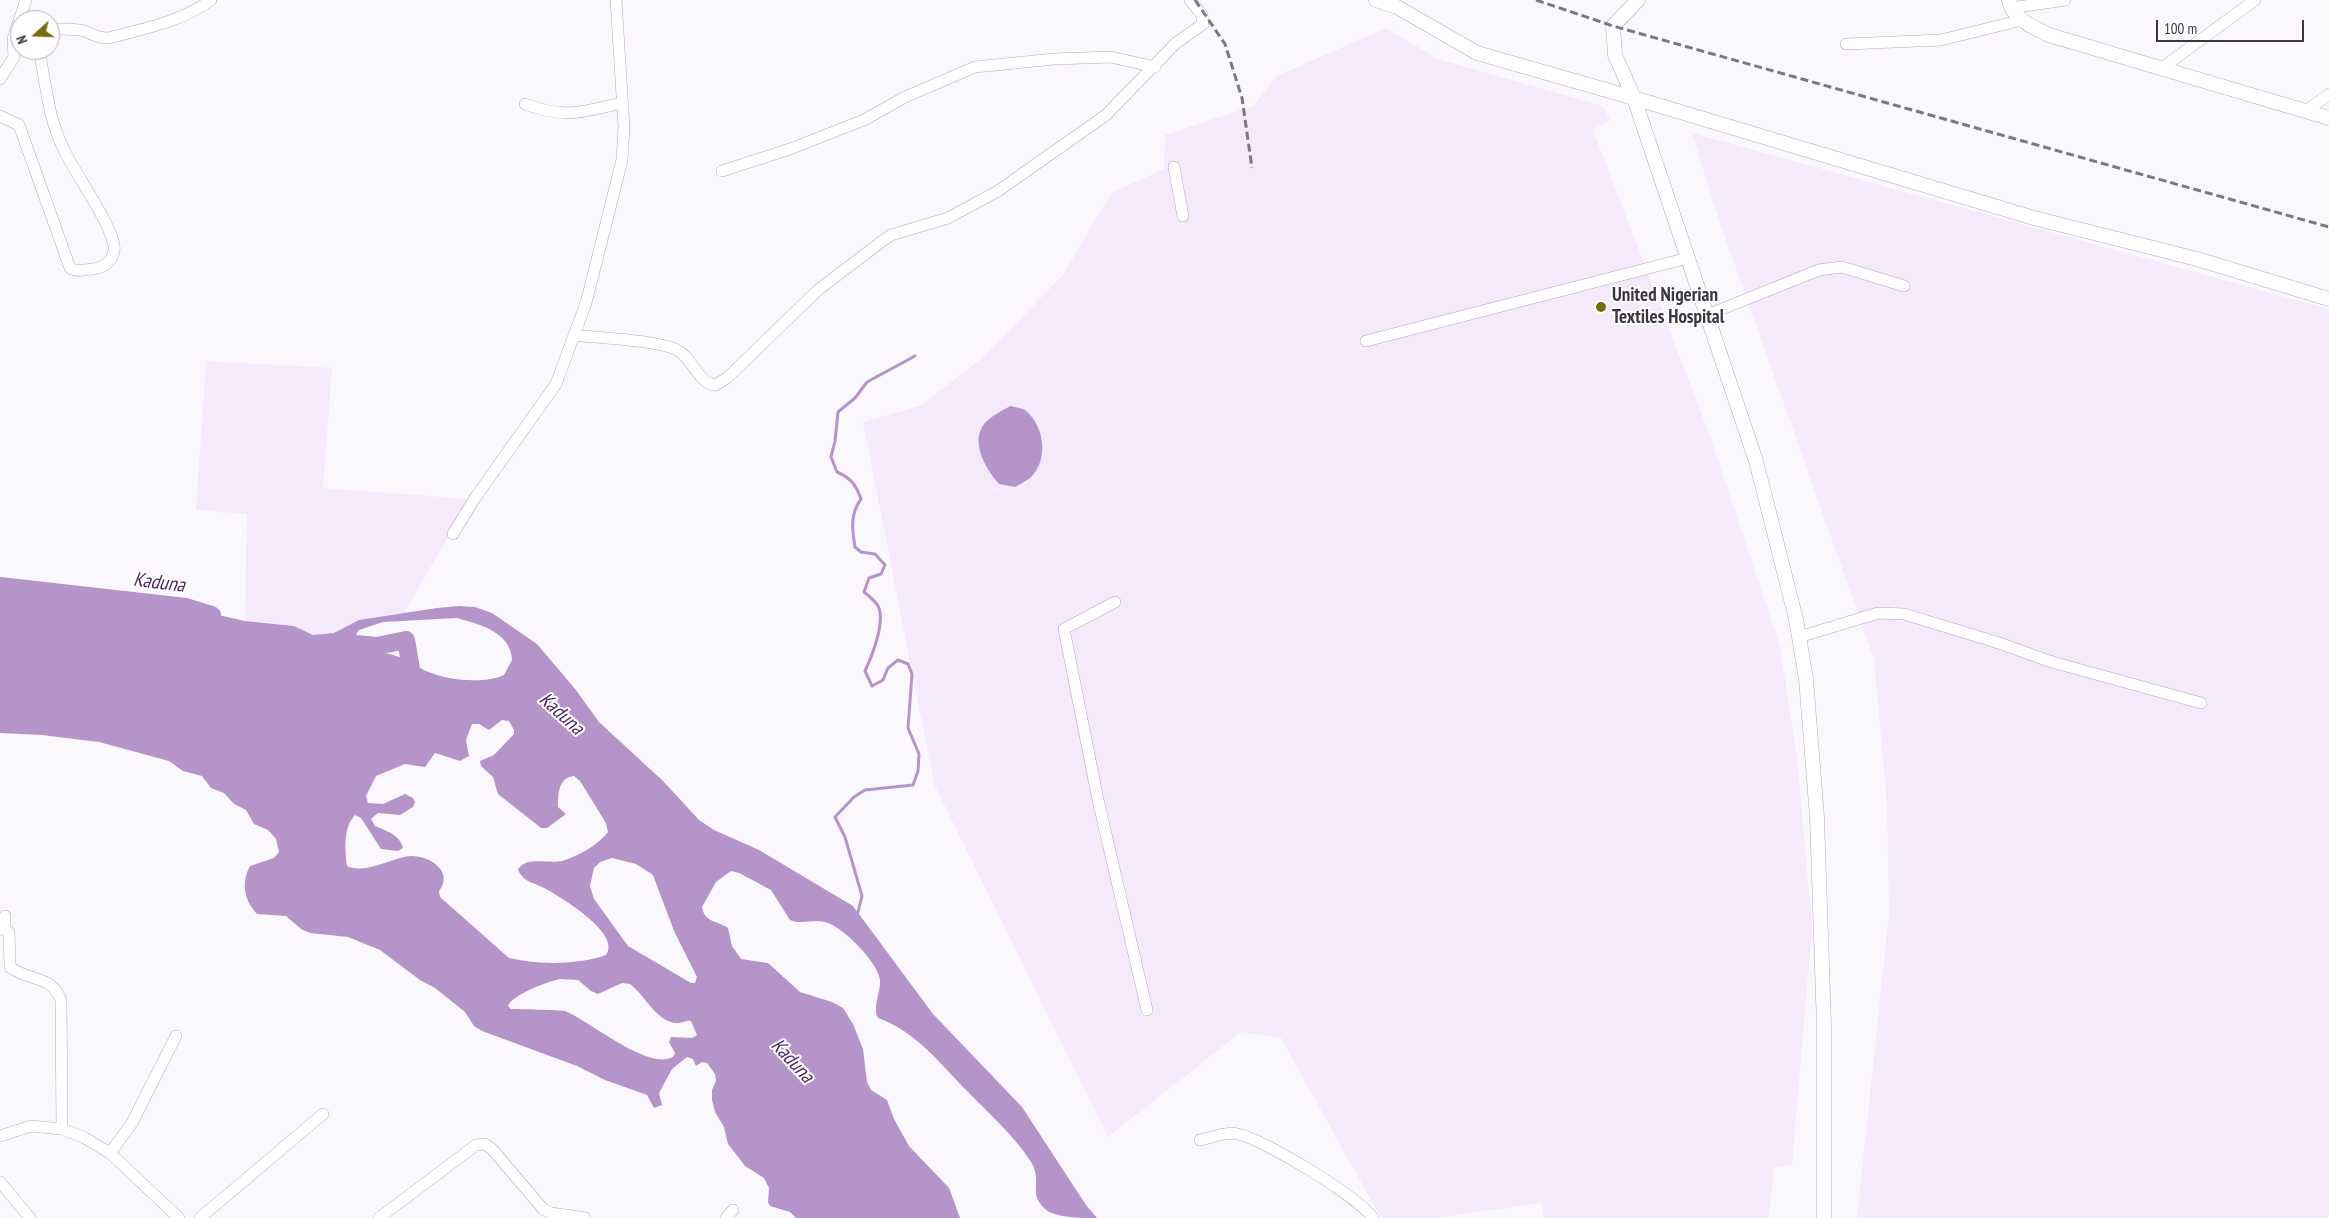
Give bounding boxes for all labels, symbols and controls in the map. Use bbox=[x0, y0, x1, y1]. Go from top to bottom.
north arrow bbox=[10, 10, 60, 60]
scale bar bbox=[2159, 10, 2306, 42]
text: 100 m bbox=[2164, 19, 2197, 38]
text: N bbox=[12, 33, 32, 46]
place label: United Nigerian Textiles Hospital bbox=[1612, 285, 1724, 329]
marker: United Nigerian Textiles Hospital bbox=[1594, 300, 1608, 314]
water label: Kaduna bbox=[132, 568, 186, 598]
water label: Kaduna bbox=[534, 688, 588, 740]
water label: Kaduna bbox=[766, 1034, 818, 1088]

